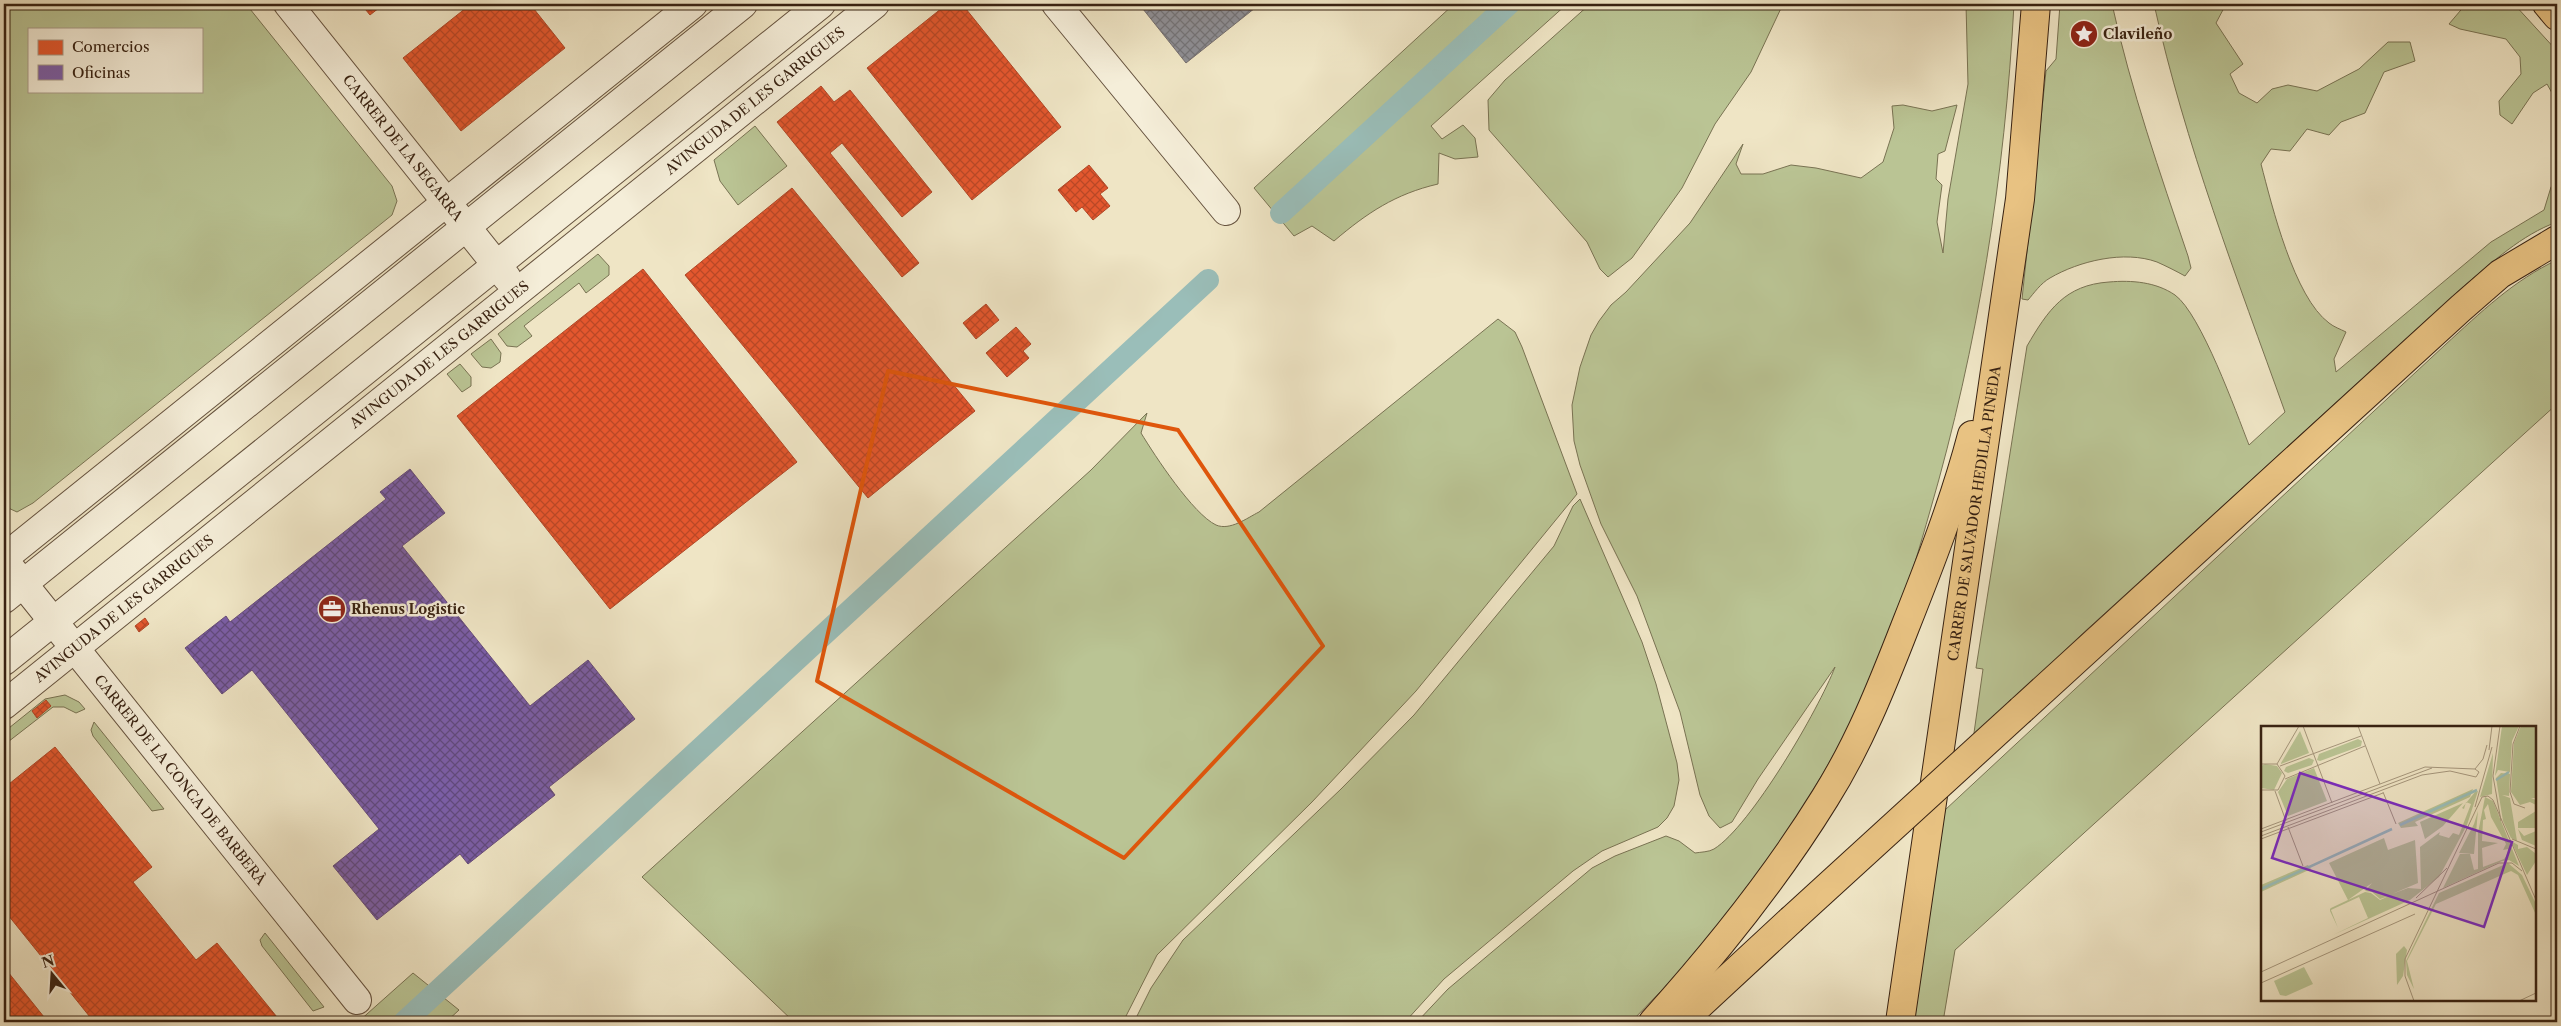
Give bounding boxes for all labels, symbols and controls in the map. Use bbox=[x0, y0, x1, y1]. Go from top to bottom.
place icon: Clavileño bbox=[2069, 19, 2099, 49]
street label: AVINGUDA DE LES GARRIGUES bbox=[661, 23, 848, 179]
place label: Clavileño bbox=[2103, 25, 2172, 43]
legend bbox=[28, 28, 202, 92]
text: Comercios bbox=[72, 37, 149, 56]
text: Oficinas bbox=[72, 63, 130, 82]
street label: CARRER DE LA SEGARRA bbox=[339, 71, 467, 225]
street label: AVINGUDA DE LES GARRIGUES bbox=[345, 277, 533, 433]
street label: CARRER DE SALVADOR HEDILLA PINEDA bbox=[1944, 364, 2005, 662]
street label: AVINGUDA DE LES GARRIGUES bbox=[30, 531, 217, 687]
office icon: Rhenus Logistic bbox=[317, 594, 347, 624]
place label: Rhenus Logistic bbox=[351, 600, 465, 618]
street label: CARRER DE LA CONCA DE BARBERÀ bbox=[90, 671, 271, 889]
inset map bbox=[2261, 726, 2536, 1001]
north arrow bbox=[28, 948, 78, 998]
text: N bbox=[39, 951, 57, 972]

